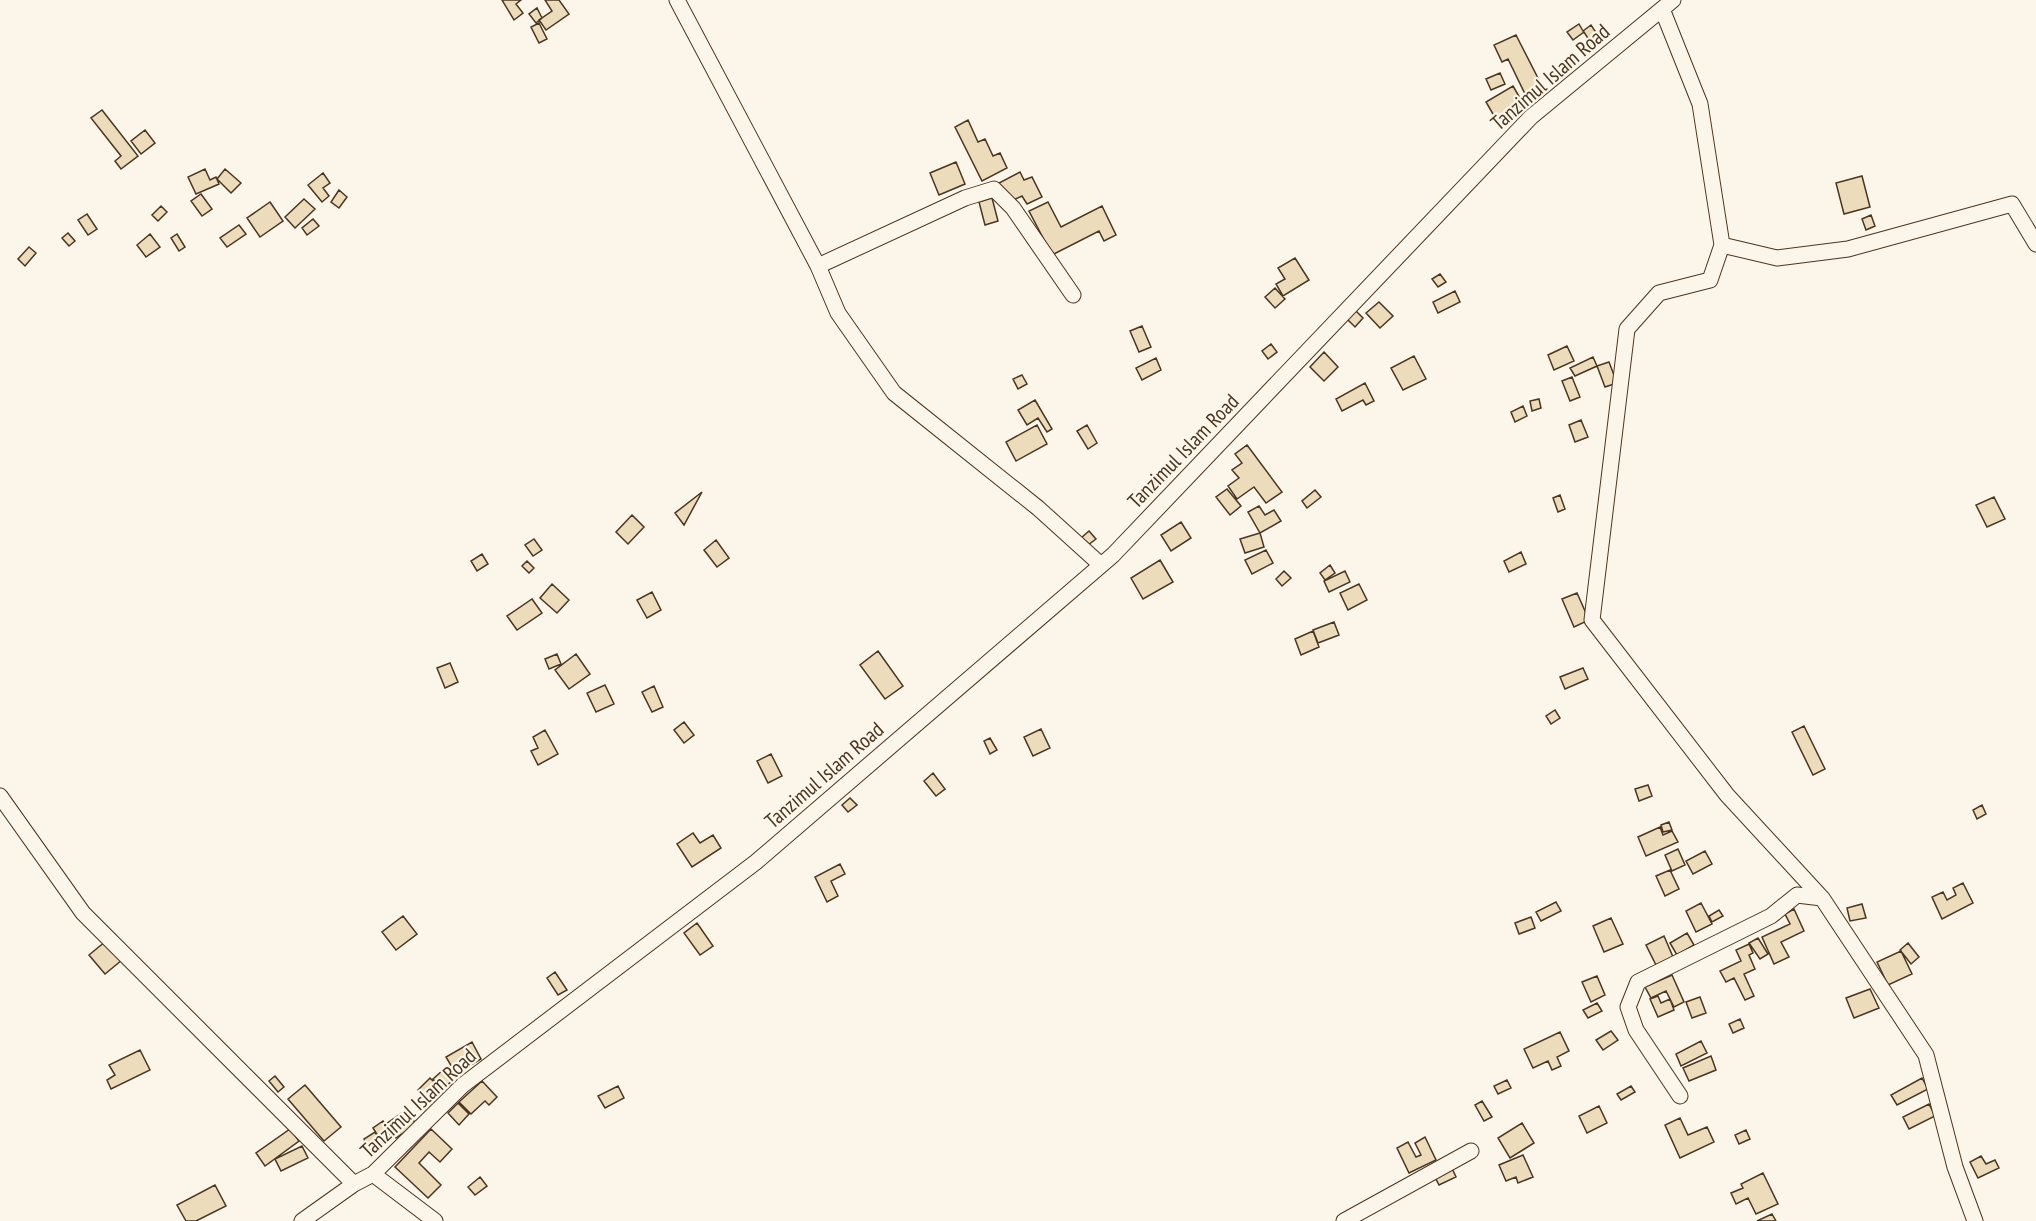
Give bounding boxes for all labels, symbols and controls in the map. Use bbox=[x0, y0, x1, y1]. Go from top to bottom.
street label: Tanzimul Islam Road bbox=[1485, 18, 1615, 136]
street label: Tanzimul Islam Road bbox=[1122, 388, 1244, 514]
street label: Tanzimul Islam Road bbox=[759, 716, 889, 834]
street label: Tanzimul Islam Road bbox=[354, 1042, 482, 1164]

